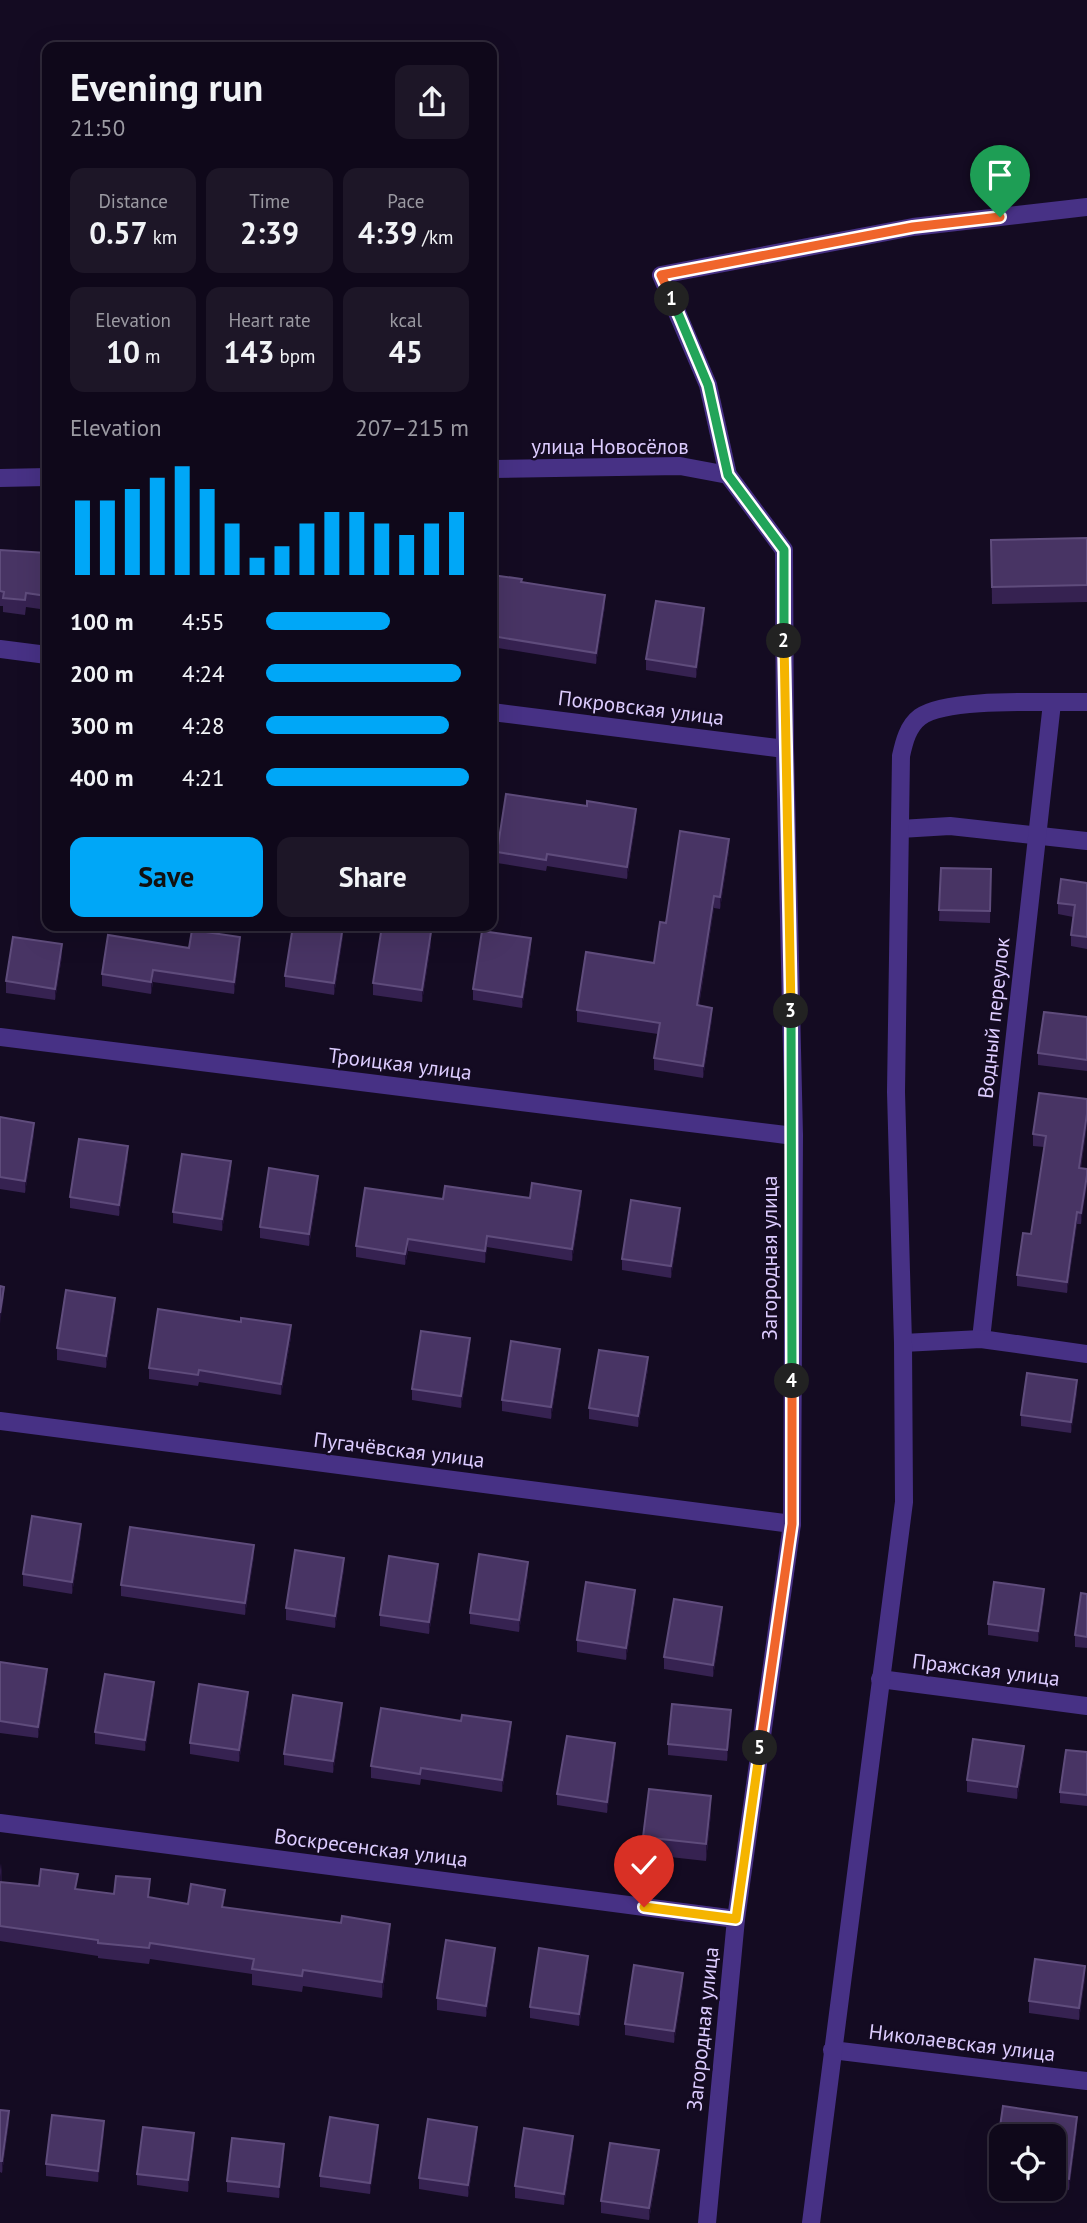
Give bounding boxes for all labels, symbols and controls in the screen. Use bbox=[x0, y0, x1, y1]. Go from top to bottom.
text: Evening run bbox=[70, 62, 263, 111]
button: share bbox=[395, 65, 469, 139]
text: 21:50 bbox=[70, 113, 125, 142]
pin bbox=[970, 145, 1030, 217]
icon: arrive bbox=[981, 156, 1019, 194]
text: Distance bbox=[98, 189, 168, 213]
text: Time bbox=[249, 189, 290, 213]
text: Pace bbox=[387, 189, 424, 213]
text: 0.57 bbox=[89, 213, 148, 252]
text: 2:39 bbox=[240, 213, 299, 252]
text: 4:39 bbox=[358, 213, 417, 252]
text: km bbox=[148, 225, 177, 249]
text: /km bbox=[417, 225, 454, 249]
pin: 1 bbox=[654, 282, 690, 316]
text: 1 bbox=[666, 286, 677, 310]
text: Elevation bbox=[95, 308, 171, 332]
text: Heart rate bbox=[228, 308, 311, 332]
text: kcal bbox=[390, 308, 422, 332]
text: 10 bbox=[106, 332, 140, 371]
text: 143 bbox=[223, 332, 274, 371]
text: 45 bbox=[389, 332, 423, 371]
text: m bbox=[140, 344, 160, 368]
text: bpm bbox=[274, 344, 316, 368]
text: Elevation bbox=[70, 413, 162, 442]
text: 207–215 m bbox=[355, 413, 469, 442]
street label: улица Новосёлов bbox=[531, 433, 689, 460]
text: 100 m bbox=[70, 607, 133, 636]
text: 4:55 bbox=[182, 607, 225, 636]
pin: 2 bbox=[766, 624, 802, 658]
text: 2 bbox=[778, 628, 789, 652]
text: 200 m bbox=[70, 659, 133, 688]
text: 4:24 bbox=[182, 659, 225, 688]
street label: Покровская улица bbox=[556, 684, 726, 731]
text: 300 m bbox=[70, 711, 133, 740]
text: 4:28 bbox=[182, 711, 225, 740]
text: 400 m bbox=[70, 763, 133, 792]
text: 4:21 bbox=[182, 763, 225, 792]
button: Save bbox=[70, 837, 263, 917]
button: Share bbox=[277, 837, 469, 917]
street label: Водный переулок bbox=[972, 936, 1015, 1100]
pin: 3 bbox=[774, 993, 808, 1028]
text: 3 bbox=[785, 998, 796, 1022]
street label: Троицкая улица bbox=[327, 1041, 473, 1086]
street label: Загородная улица bbox=[756, 1175, 783, 1341]
pin: 4 bbox=[774, 1364, 810, 1398]
text: 4 bbox=[786, 1368, 797, 1392]
street label: Пугачёвская улица bbox=[312, 1426, 486, 1473]
street label: Пражская улица bbox=[911, 1647, 1061, 1692]
pin: 5 bbox=[742, 1730, 778, 1766]
text: 5 bbox=[754, 1735, 765, 1759]
street label: Воскресенская улица bbox=[273, 1822, 469, 1873]
pin bbox=[614, 1835, 674, 1907]
icon: check bbox=[625, 1846, 663, 1884]
street label: Загородная улица bbox=[680, 1945, 725, 2112]
street label: Николаевская улица bbox=[867, 2018, 1057, 2067]
map controls bbox=[989, 2124, 1066, 2201]
button: locate bbox=[989, 2124, 1066, 2201]

